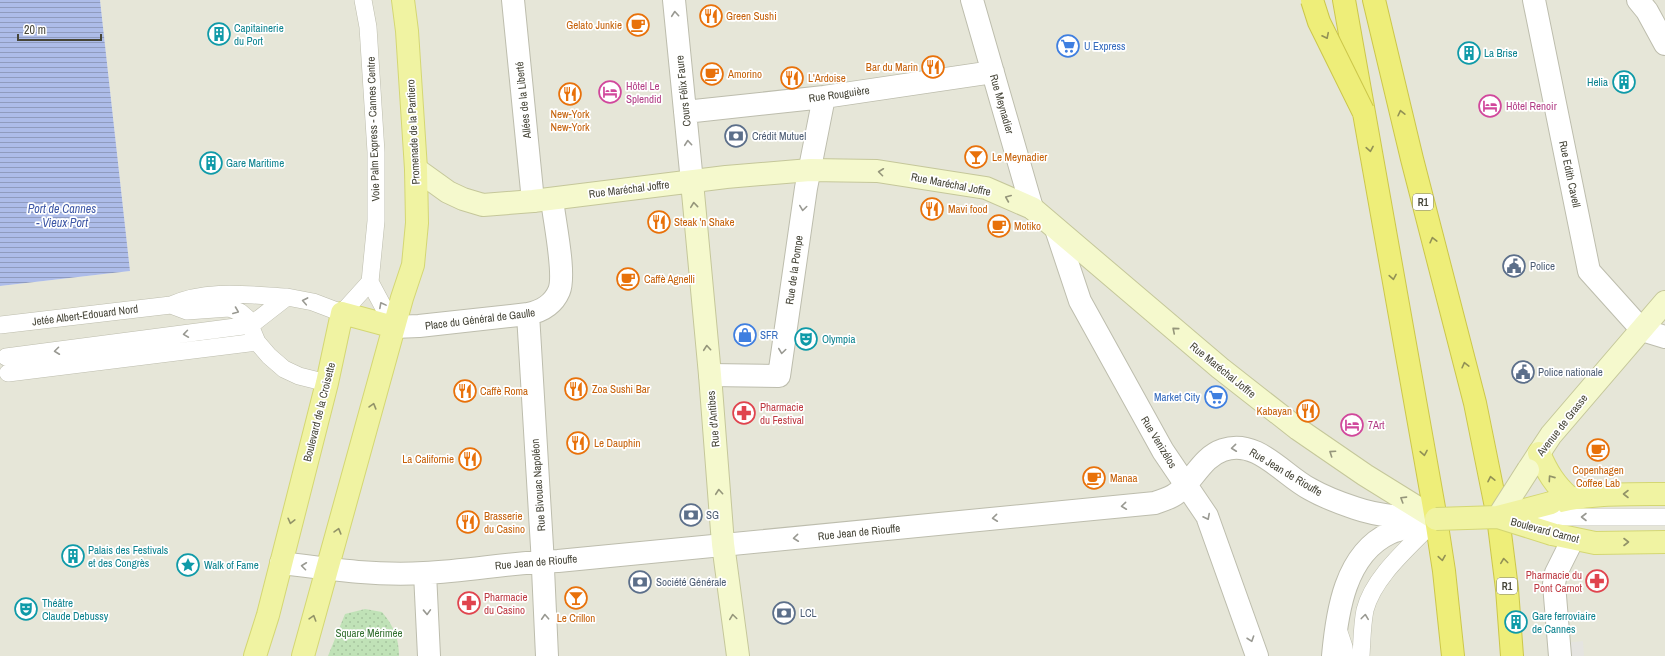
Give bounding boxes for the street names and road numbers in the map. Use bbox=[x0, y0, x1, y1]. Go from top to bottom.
street label: Cours Félix Faure bbox=[672, 55, 694, 127]
street label: Voie Palm Express - Cannes Centre bbox=[363, 56, 383, 202]
street label: Allées de la Liberté bbox=[512, 61, 534, 140]
street label: Rue Meynadier bbox=[987, 72, 1017, 136]
street label: Promenade de la Pantiero bbox=[403, 79, 423, 185]
street label: Rue Rouguière bbox=[808, 83, 870, 105]
street label: Rue Edith Cavell bbox=[1556, 139, 1584, 209]
street label: Rue Maréchal Joffre bbox=[910, 169, 992, 199]
street label: Rue Maréchal Joffre bbox=[588, 177, 670, 201]
road number: R1 bbox=[1413, 194, 1433, 210]
street label: Rue de la Pompe bbox=[782, 235, 806, 305]
street label: Jetée Albert-Edouard Nord bbox=[31, 302, 139, 328]
street label: Place du Général de Gaulle bbox=[424, 305, 536, 333]
street label: Rue Maréchal Joffre bbox=[1187, 339, 1259, 401]
street label: Boulevard de la Croisette bbox=[300, 361, 338, 463]
street label: Rue d'Antibes bbox=[704, 390, 722, 448]
street label: Avenue de Grasse bbox=[1533, 391, 1590, 459]
street label: Rue Venizélos bbox=[1138, 413, 1180, 471]
street label: Rue Bivouac Napoléon bbox=[528, 438, 548, 532]
street label: Rue Jean de Riouffe bbox=[1247, 445, 1325, 499]
street label: Boulevard Carnot bbox=[1509, 514, 1581, 546]
street label: Rue Jean de Riouffe bbox=[817, 521, 901, 543]
street label: Rue Jean de Riouffe bbox=[494, 551, 578, 573]
road number: R1 bbox=[1497, 578, 1517, 594]

